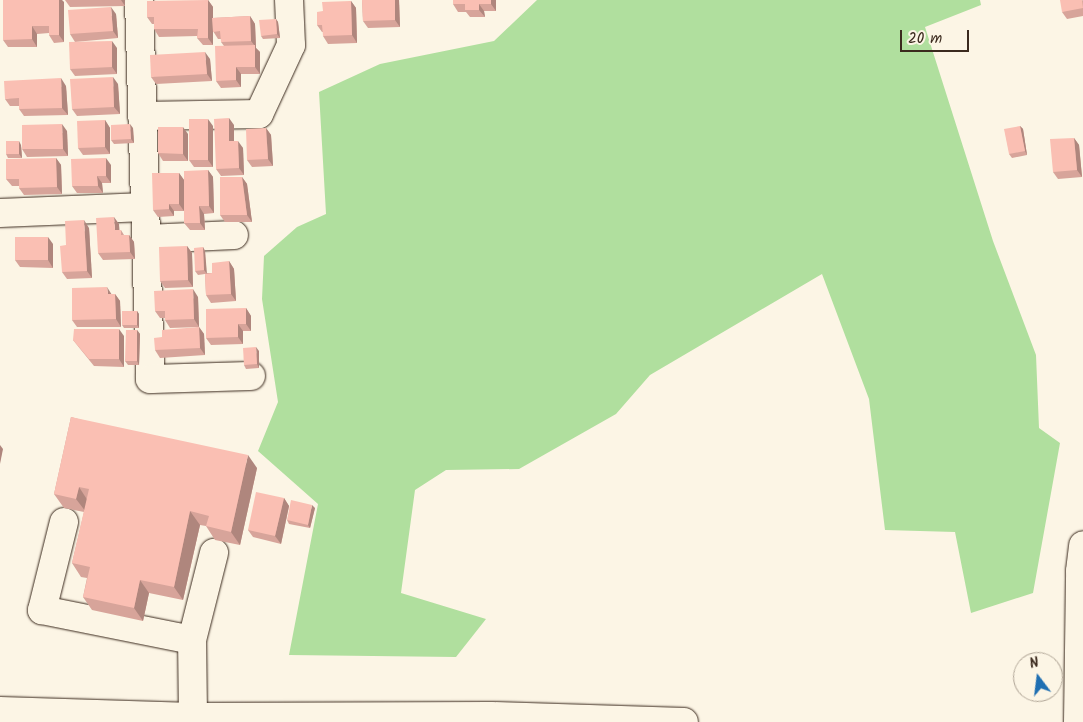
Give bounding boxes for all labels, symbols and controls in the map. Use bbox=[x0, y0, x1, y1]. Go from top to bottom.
scale bar bbox=[903, 20, 972, 52]
text: 20 m bbox=[908, 27, 942, 51]
north arrow bbox=[1013, 652, 1063, 702]
text: N bbox=[1027, 652, 1041, 675]

